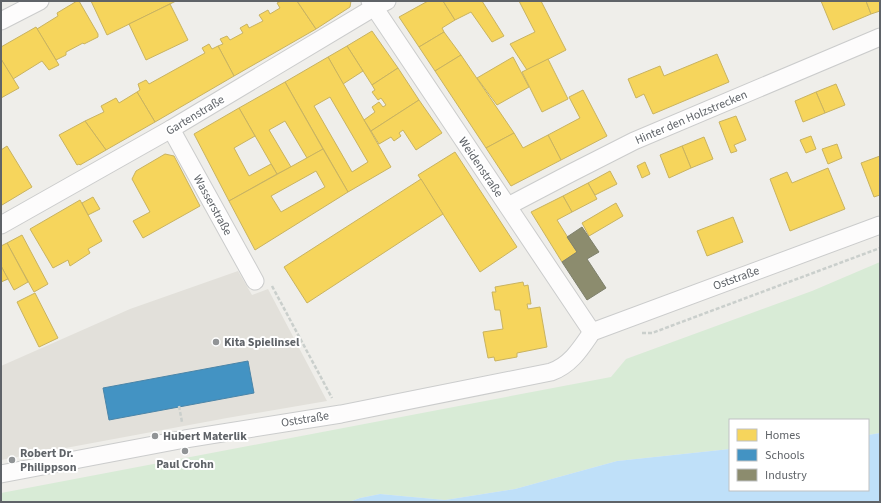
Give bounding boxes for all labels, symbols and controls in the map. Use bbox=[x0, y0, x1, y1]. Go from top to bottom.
street label: Hinter den Holzstrecken bbox=[632, 86, 750, 149]
street label: Gartenstraße bbox=[163, 91, 228, 140]
street label: Weidenstraße bbox=[454, 134, 507, 201]
street label: Wasserstraße bbox=[189, 172, 236, 239]
street label: Oststraße bbox=[711, 262, 762, 295]
place label: Kita Spielinsel bbox=[224, 334, 300, 351]
marker: Kita Spielinsel bbox=[211, 337, 221, 347]
street label: Oststraße bbox=[280, 407, 330, 432]
legend bbox=[729, 419, 869, 491]
text: Homes bbox=[765, 427, 800, 444]
place label: Hubert Materlik bbox=[163, 428, 247, 445]
marker: Hubert Materlik bbox=[150, 431, 160, 441]
place label: Robert Dr. Philippson bbox=[20, 445, 77, 476]
marker: Paul Crohn bbox=[180, 446, 190, 456]
text: Schools bbox=[765, 447, 805, 464]
marker: Robert Dr. Philippson bbox=[7, 455, 17, 465]
place label: Paul Crohn bbox=[156, 456, 214, 473]
text: Industry bbox=[765, 467, 807, 484]

